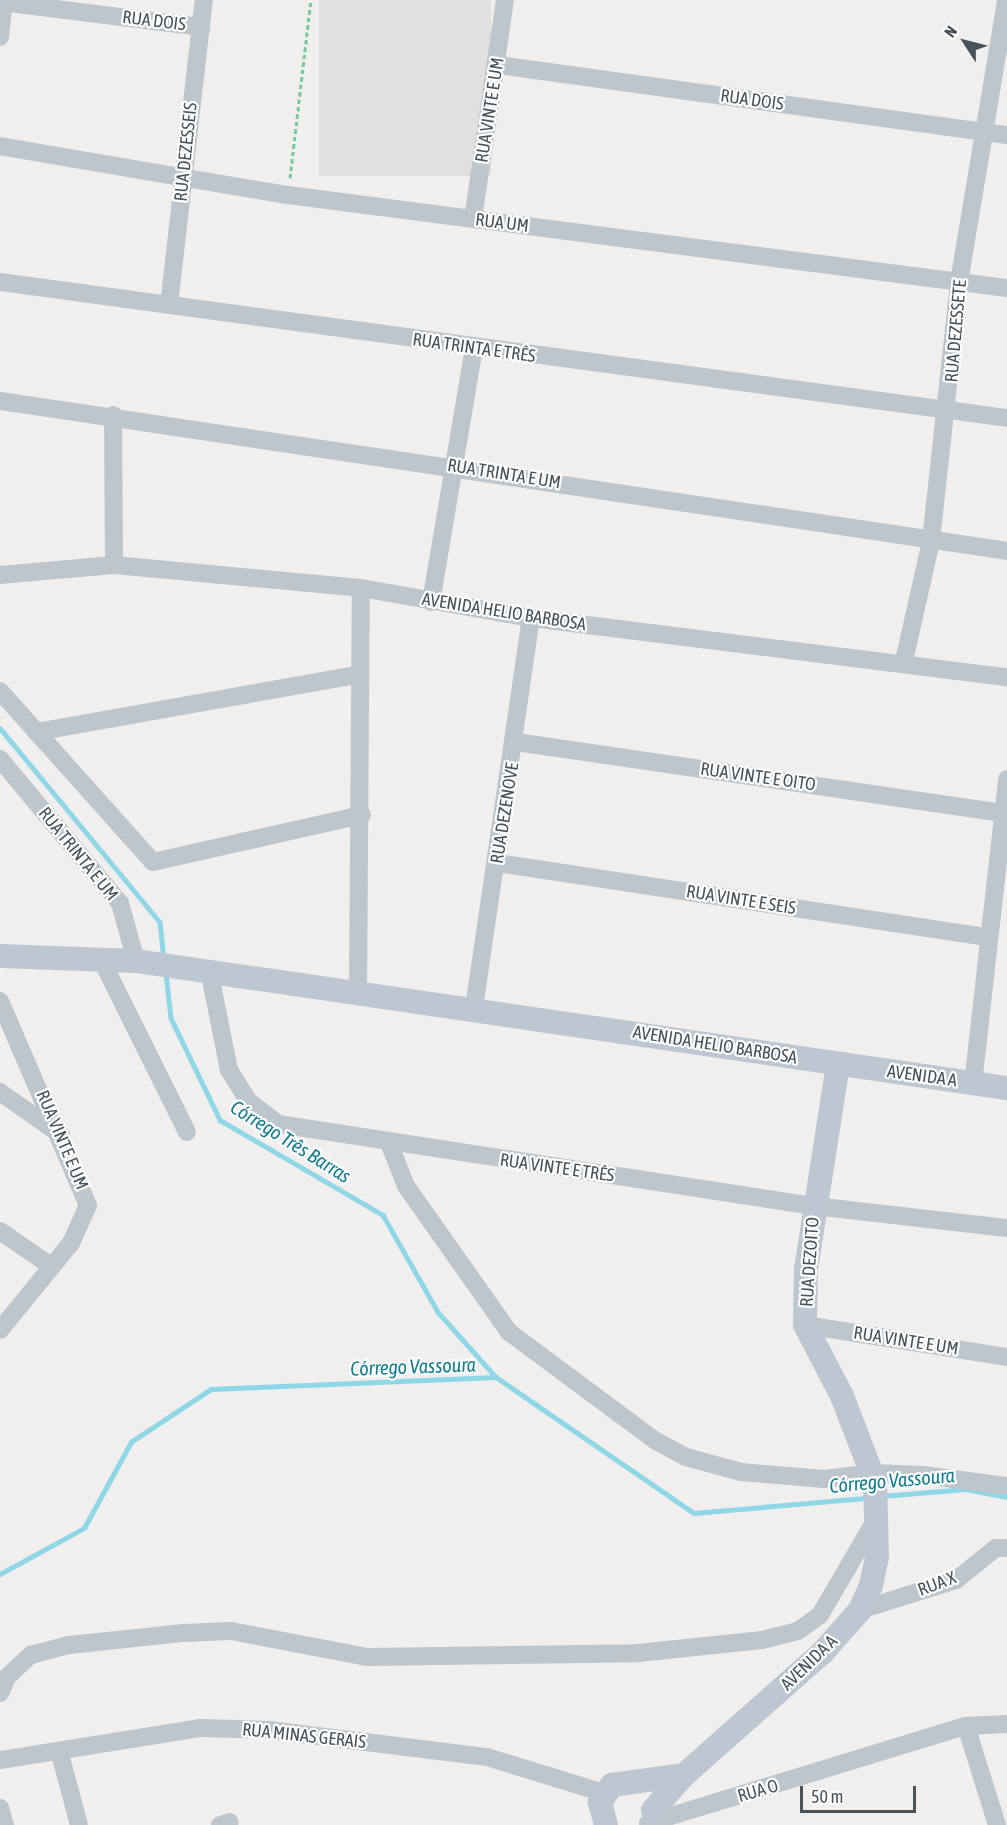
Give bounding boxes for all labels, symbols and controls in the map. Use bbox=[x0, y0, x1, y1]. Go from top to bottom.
street label: RUA DOIS bbox=[121, 6, 187, 36]
north arrow bbox=[935, 12, 995, 72]
text: N bbox=[940, 22, 960, 41]
street label: RUA VINTE E UM bbox=[471, 56, 509, 164]
street label: RUA DOIS bbox=[719, 85, 785, 115]
street label: RUA DEZESSEIS bbox=[170, 101, 202, 203]
street label: RUA UM bbox=[474, 209, 530, 237]
street label: RUA DEZESSETE bbox=[941, 279, 971, 383]
street label: RUA TRINTA E TRÊS bbox=[411, 329, 537, 367]
street label: RUA TRINTA E UM bbox=[446, 454, 562, 494]
street label: AVENIDA HELIO BARBOSA bbox=[420, 588, 588, 636]
street label: RUA VINTE E OITO bbox=[699, 758, 817, 796]
street label: RUA DEZENOVE bbox=[486, 761, 524, 865]
street label: RUA TRINTA E UM bbox=[34, 803, 122, 905]
street label: RUA VINTE E SEIS bbox=[685, 881, 797, 919]
street label: AVENIDA HELIO BARBOSA bbox=[631, 1021, 799, 1069]
street label: AVENIDA A bbox=[886, 1060, 958, 1092]
street label: RUA VINTE E UM bbox=[31, 1087, 93, 1193]
water label: Córrego Três Barras bbox=[226, 1094, 356, 1188]
street label: RUA VINTE E TRÊS bbox=[498, 1149, 616, 1187]
street label: RUA DEZOITO bbox=[796, 1216, 824, 1308]
street label: RUA VINTE E UM bbox=[852, 1322, 960, 1360]
water label: Córrego Vassoura bbox=[350, 1352, 476, 1380]
water label: Córrego Vassoura bbox=[828, 1463, 956, 1497]
street label: RUA X bbox=[915, 1567, 959, 1601]
street label: AVENIDA A bbox=[776, 1631, 842, 1695]
street label: RUA MINAS GERAIS bbox=[241, 1719, 367, 1753]
scale bar bbox=[803, 1774, 918, 1812]
street label: RUA O bbox=[735, 1775, 781, 1807]
text: 50 m bbox=[811, 1786, 843, 1807]

